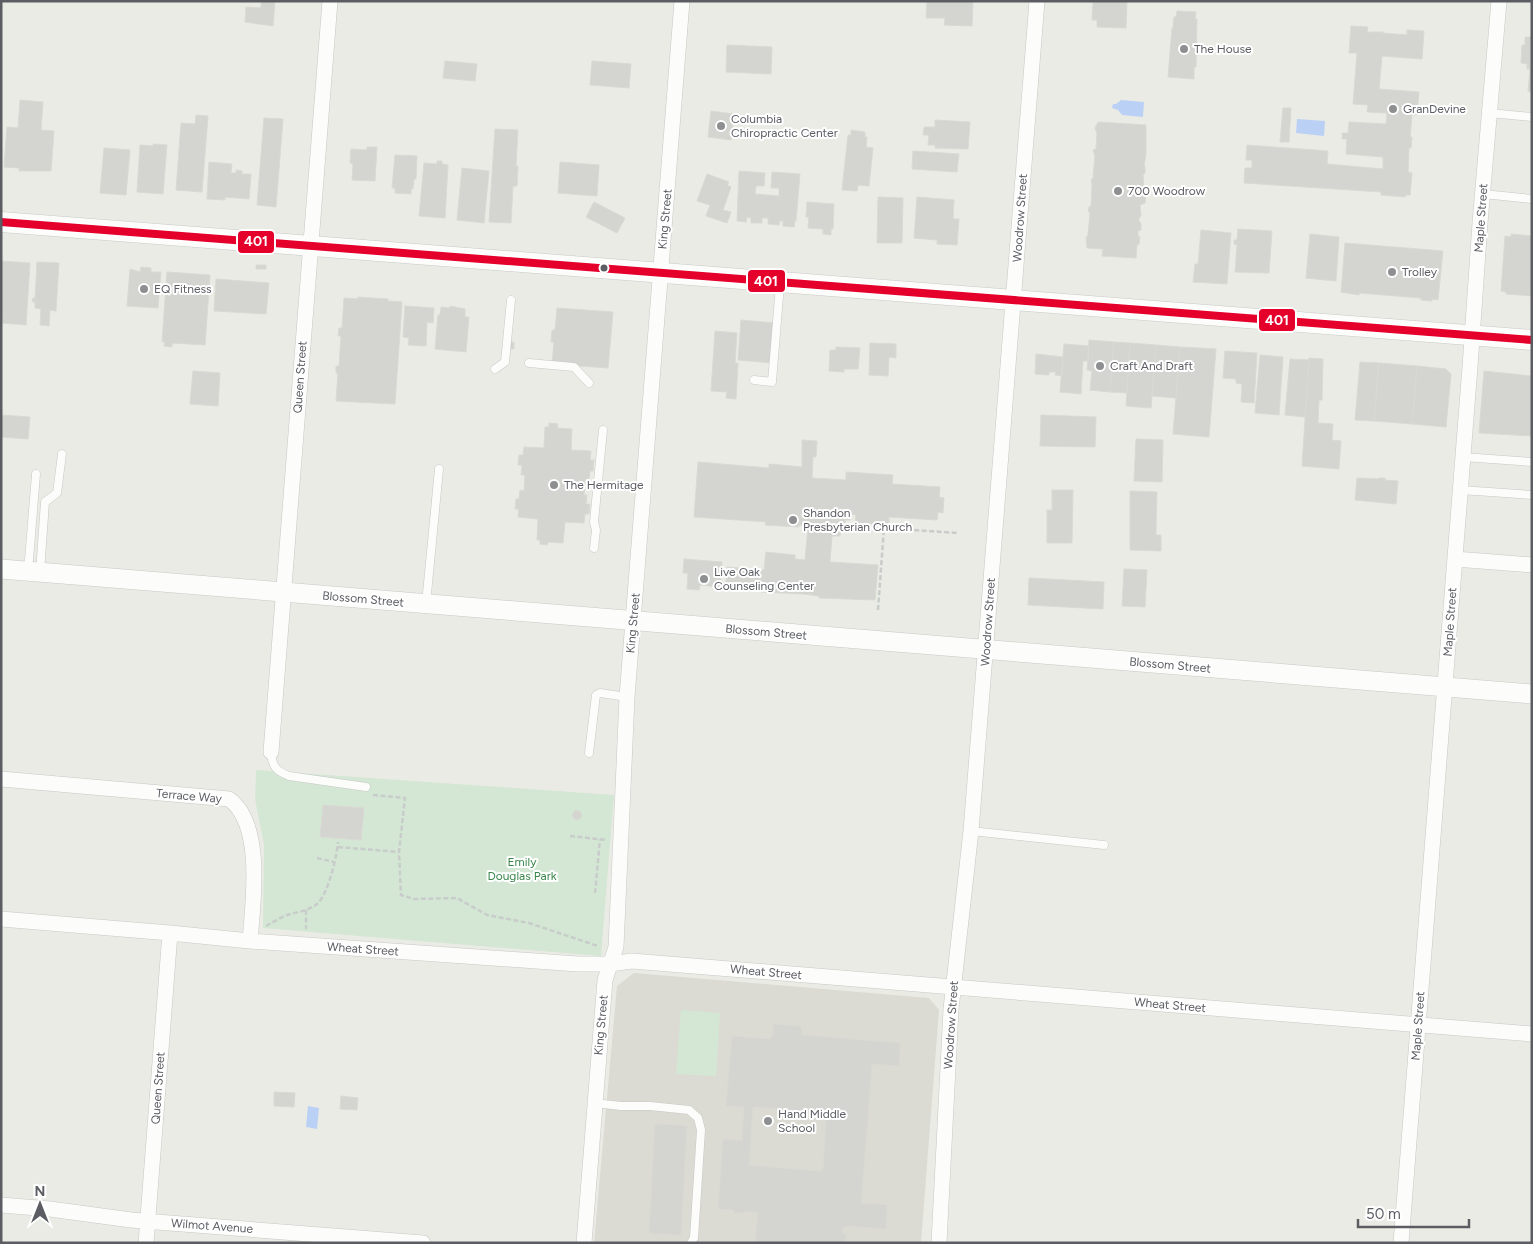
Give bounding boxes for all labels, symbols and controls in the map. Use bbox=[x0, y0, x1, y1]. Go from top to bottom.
place label: The House bbox=[1194, 42, 1252, 56]
marker: The House bbox=[1178, 43, 1190, 55]
place label: GranDevine bbox=[1403, 102, 1466, 116]
marker: GranDevine bbox=[1387, 103, 1399, 115]
place label: Columbia Chiropractic Center bbox=[731, 112, 838, 140]
marker: Columbia Chiropractic Center bbox=[715, 120, 727, 132]
street label: Woodrow Street bbox=[1010, 173, 1030, 263]
street label: Maple Street bbox=[1472, 183, 1490, 253]
place label: 700 Woodrow bbox=[1128, 184, 1206, 198]
marker: 700 Woodrow bbox=[1112, 185, 1124, 197]
street label: King Street bbox=[655, 188, 675, 250]
line badge: 401 bbox=[237, 230, 275, 254]
text: 401 bbox=[244, 233, 268, 250]
unlabelled marker bbox=[599, 263, 609, 273]
place label: Trolley bbox=[1402, 265, 1438, 279]
marker: Trolley bbox=[1386, 266, 1398, 278]
line badge: 401 bbox=[747, 269, 786, 293]
text: 401 bbox=[754, 273, 778, 290]
place label: EQ Fitness bbox=[154, 282, 212, 296]
marker: EQ Fitness bbox=[138, 283, 150, 295]
line badge: 401 bbox=[1258, 308, 1296, 332]
text: 401 bbox=[1265, 312, 1289, 329]
street label: Queen Street bbox=[290, 340, 310, 414]
place label: Craft And Draft bbox=[1110, 359, 1193, 373]
marker: Craft And Draft bbox=[1094, 360, 1106, 372]
place label: The Hermitage bbox=[564, 478, 644, 492]
marker: The Hermitage bbox=[548, 479, 560, 491]
place label: Shandon Presbyterian Church bbox=[803, 506, 913, 534]
marker: Shandon Presbyterian Church bbox=[787, 514, 799, 526]
place label: Live Oak Counseling Center bbox=[714, 565, 814, 593]
marker: Live Oak Counseling Center bbox=[698, 573, 710, 585]
street label: Woodrow Street bbox=[978, 577, 998, 667]
street label: Maple Street bbox=[1441, 587, 1459, 657]
street label: Blossom Street bbox=[322, 588, 405, 610]
street label: King Street bbox=[623, 592, 643, 654]
street label: Blossom Street bbox=[725, 621, 808, 643]
street label: Blossom Street bbox=[1129, 654, 1212, 676]
street label: Terrace Way bbox=[155, 786, 223, 806]
park label: Emily Douglas Park bbox=[487, 855, 557, 883]
street label: Wheat Street bbox=[327, 940, 400, 959]
street label: Wheat Street bbox=[730, 962, 803, 982]
street label: Woodrow Street bbox=[941, 980, 961, 1070]
street label: Maple Street bbox=[1409, 991, 1427, 1061]
street label: King Street bbox=[591, 994, 611, 1056]
street label: Wheat Street bbox=[1134, 995, 1207, 1015]
street label: Queen Street bbox=[148, 1051, 168, 1125]
place label: Hand Middle School bbox=[778, 1107, 846, 1135]
marker: Hand Middle School bbox=[762, 1115, 774, 1127]
north arrow bbox=[15, 1179, 65, 1229]
text: N bbox=[35, 1183, 45, 1200]
scale bar bbox=[1358, 1196, 1469, 1228]
text: 50 m bbox=[1366, 1205, 1401, 1223]
street label: Wilmot Avenue bbox=[171, 1216, 254, 1236]

